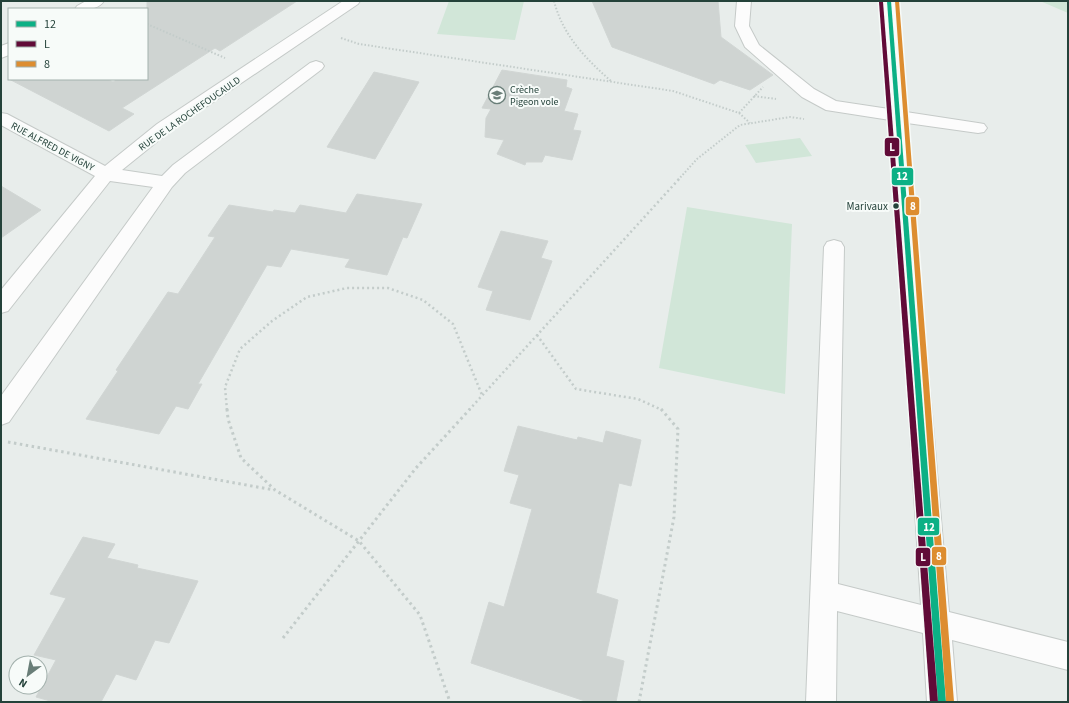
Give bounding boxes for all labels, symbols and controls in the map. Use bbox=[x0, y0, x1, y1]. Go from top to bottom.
legend bbox=[8, 8, 148, 80]
text: 12 bbox=[44, 16, 56, 33]
text: L bbox=[44, 36, 50, 53]
text: 8 bbox=[44, 56, 50, 73]
street label: RUE DE LA ROCHEFOUCAULD bbox=[136, 73, 243, 154]
place label: Crèche Pigeon vole bbox=[510, 83, 558, 109]
school or university icon: Crèche Pigeon vole bbox=[487, 85, 507, 105]
street label: RUE ALFRED DE VIGNY bbox=[8, 119, 97, 175]
line badge: L bbox=[884, 137, 900, 157]
text: L bbox=[889, 140, 895, 155]
line badge: 12 bbox=[891, 167, 914, 186]
text: 12 bbox=[896, 169, 908, 184]
line badge: 8 bbox=[905, 196, 920, 216]
place label: Marivaux bbox=[847, 199, 888, 214]
text: 8 bbox=[910, 199, 916, 214]
marker: Marivaux bbox=[891, 201, 901, 211]
line badge: 12 bbox=[917, 517, 940, 536]
text: 12 bbox=[923, 520, 935, 535]
line badge: 8 bbox=[931, 546, 947, 566]
line badge: L bbox=[915, 547, 931, 567]
text: 8 bbox=[936, 549, 942, 564]
text: L bbox=[920, 550, 926, 565]
north arrow bbox=[8, 655, 48, 695]
text: N bbox=[16, 675, 30, 691]

